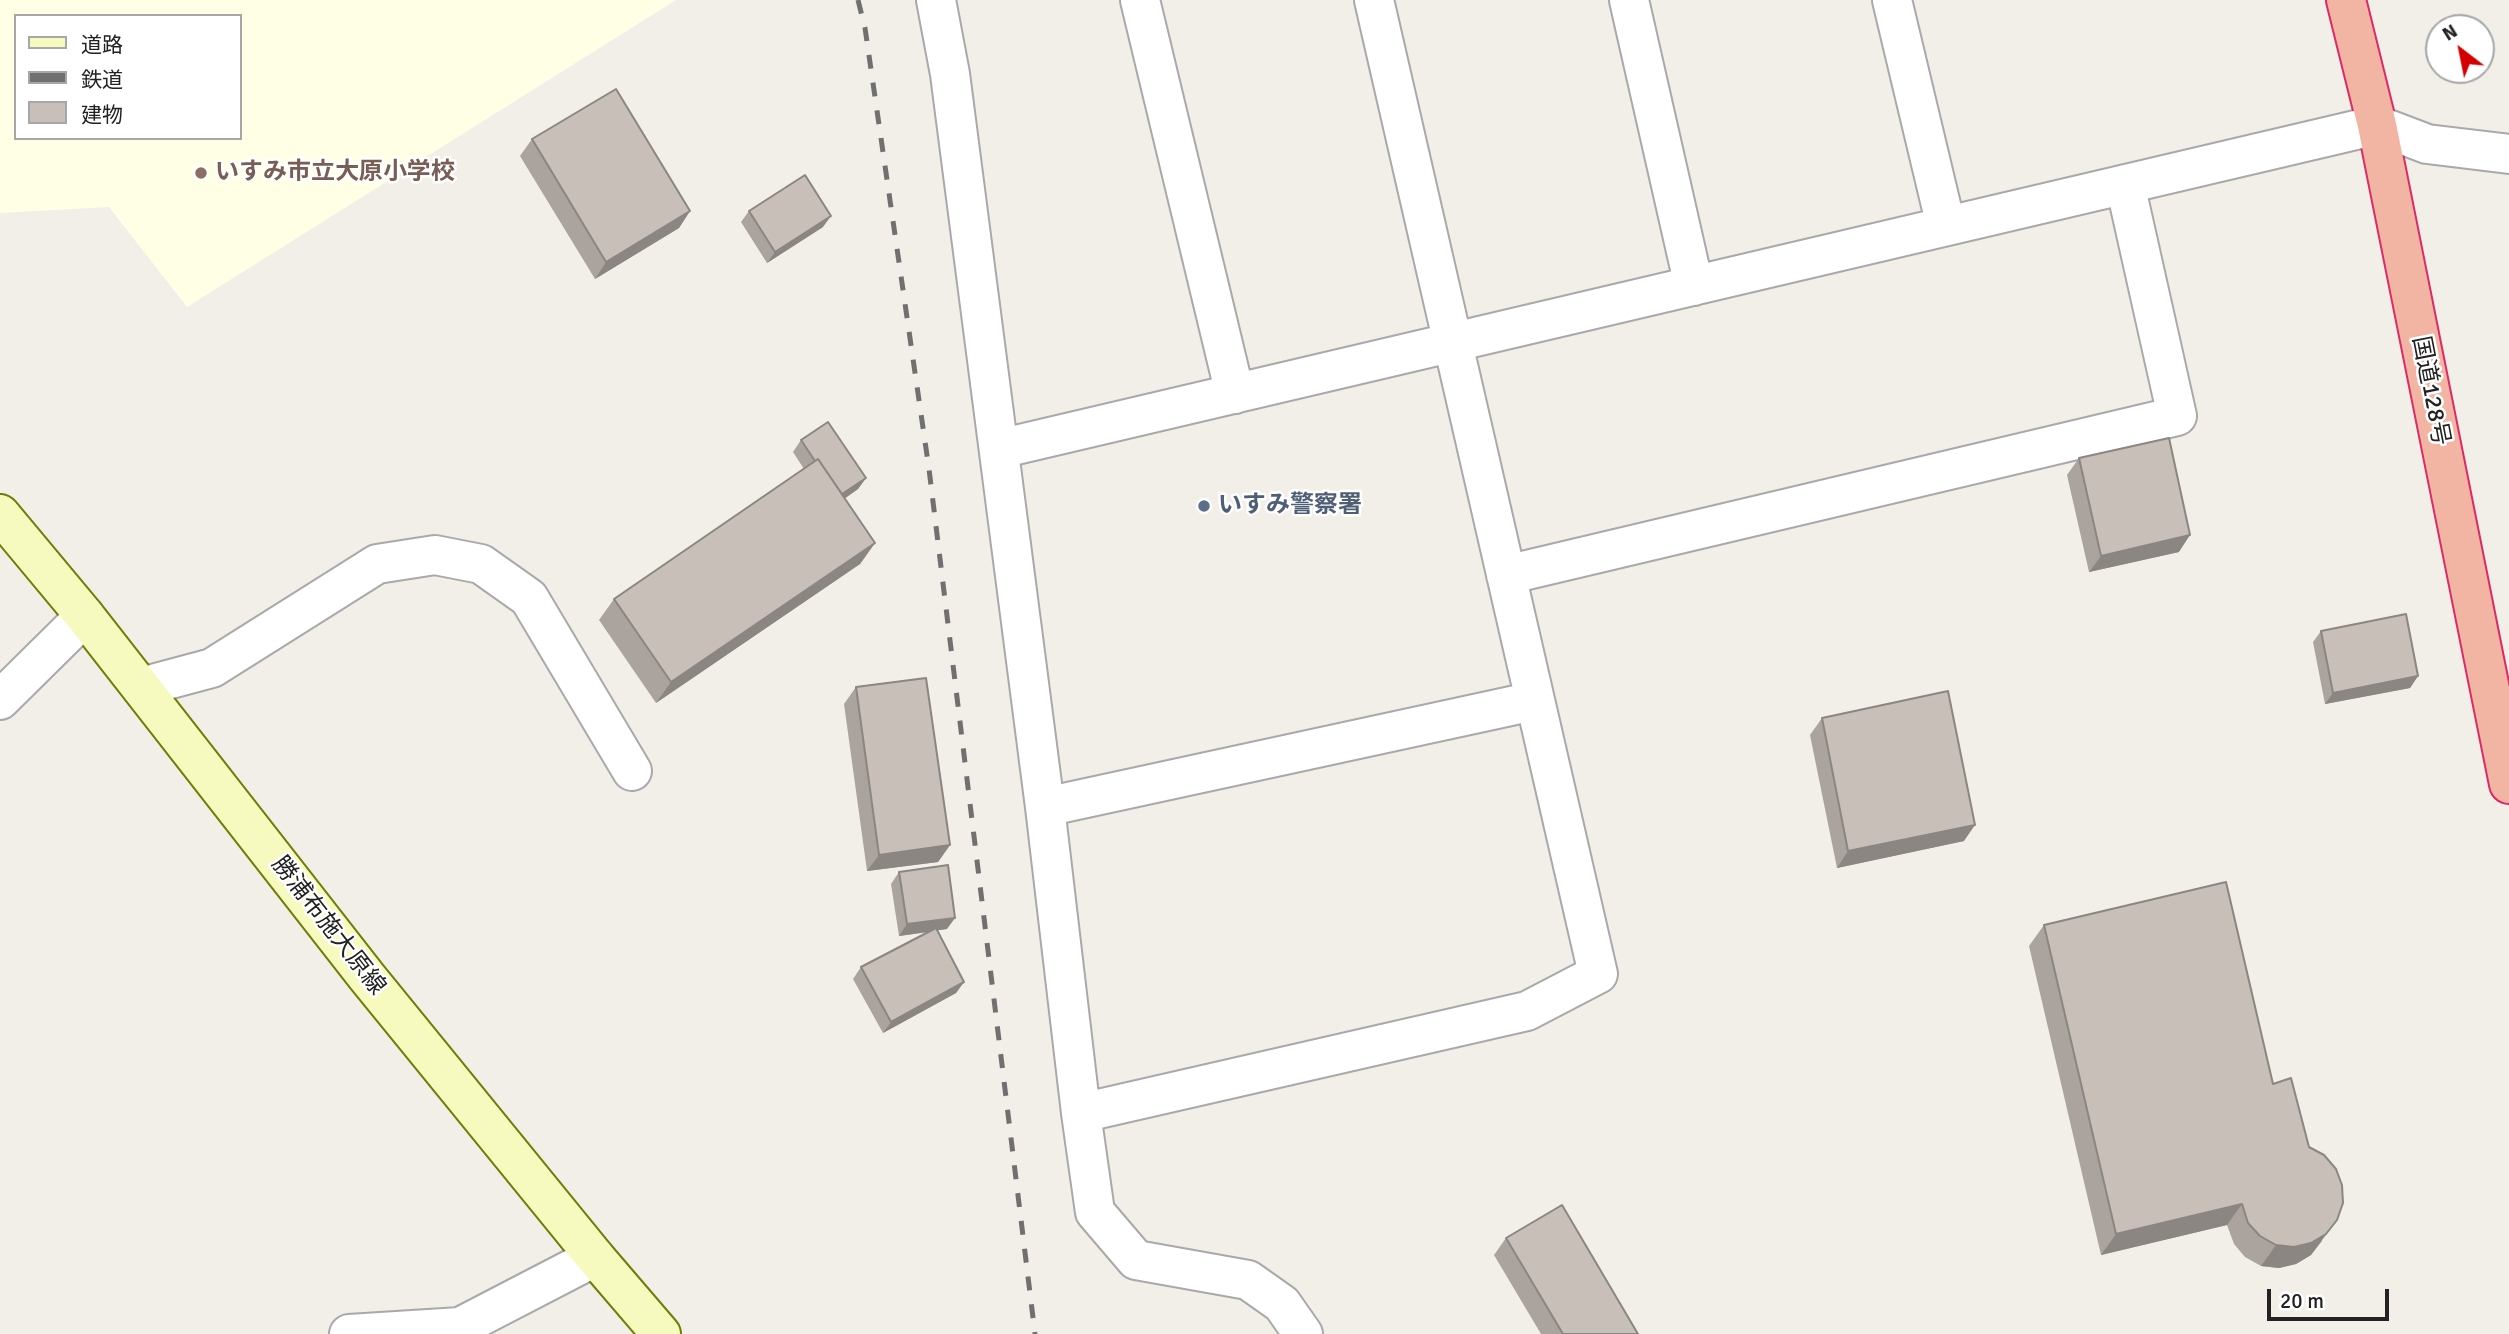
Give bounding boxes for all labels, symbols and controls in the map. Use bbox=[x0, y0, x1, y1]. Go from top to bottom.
legend bbox=[14, 14, 242, 140]
north arrow bbox=[2425, 14, 2495, 84]
text: N bbox=[2438, 19, 2462, 47]
text: 道路 bbox=[81, 32, 123, 58]
text: 鉄道 bbox=[81, 67, 123, 93]
text: 建物 bbox=[81, 102, 123, 128]
place label: いすみ市立大原小学校 bbox=[215, 159, 455, 187]
marker: いすみ市立大原小学校 bbox=[193, 165, 209, 181]
street label: 国道128号 bbox=[2405, 334, 2455, 448]
place label: いすみ警察署 bbox=[1218, 492, 1362, 520]
marker: いすみ警察署 bbox=[1196, 498, 1212, 514]
street label: 勝浦布施大原線 bbox=[265, 851, 391, 1001]
scale bar bbox=[2271, 1274, 2394, 1318]
text: 20 m bbox=[2280, 1288, 2324, 1314]

